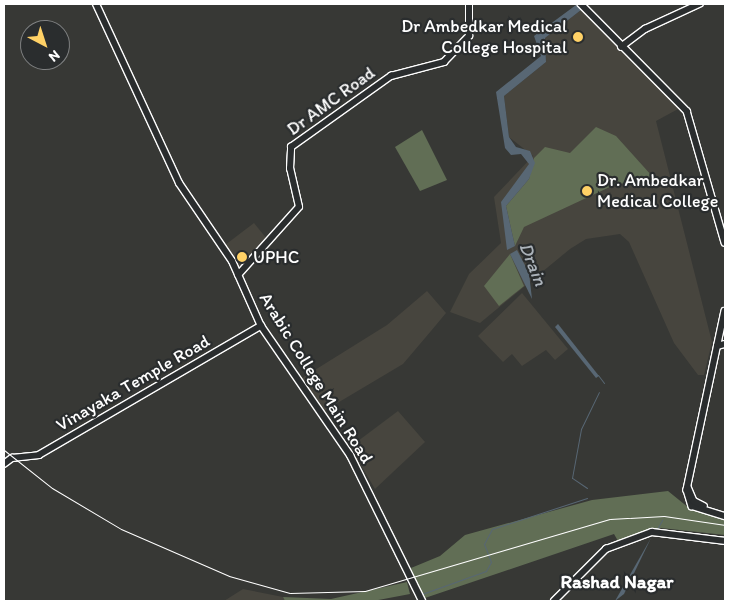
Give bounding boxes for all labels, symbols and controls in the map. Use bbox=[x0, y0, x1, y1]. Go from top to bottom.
place label: Dr Ambedkar Medical College Hospital bbox=[401, 16, 567, 58]
north arrow bbox=[20, 20, 70, 70]
marker: Dr Ambedkar Medical College Hospital bbox=[571, 30, 585, 44]
text: N bbox=[45, 47, 63, 66]
street label: Dr AMC Road bbox=[283, 62, 379, 140]
place label: Dr. Ambedkar Medical College bbox=[597, 170, 718, 212]
marker: Dr. Ambedkar Medical College bbox=[581, 185, 593, 197]
water label: Drain bbox=[514, 239, 552, 289]
place label: UPHC bbox=[253, 246, 299, 268]
marker: UPHC bbox=[235, 250, 249, 264]
street label: Arabic College Main Road bbox=[255, 289, 377, 467]
street label: Vinayaka Temple Road bbox=[53, 331, 213, 435]
district label: Rashad Nagar bbox=[561, 571, 673, 593]

